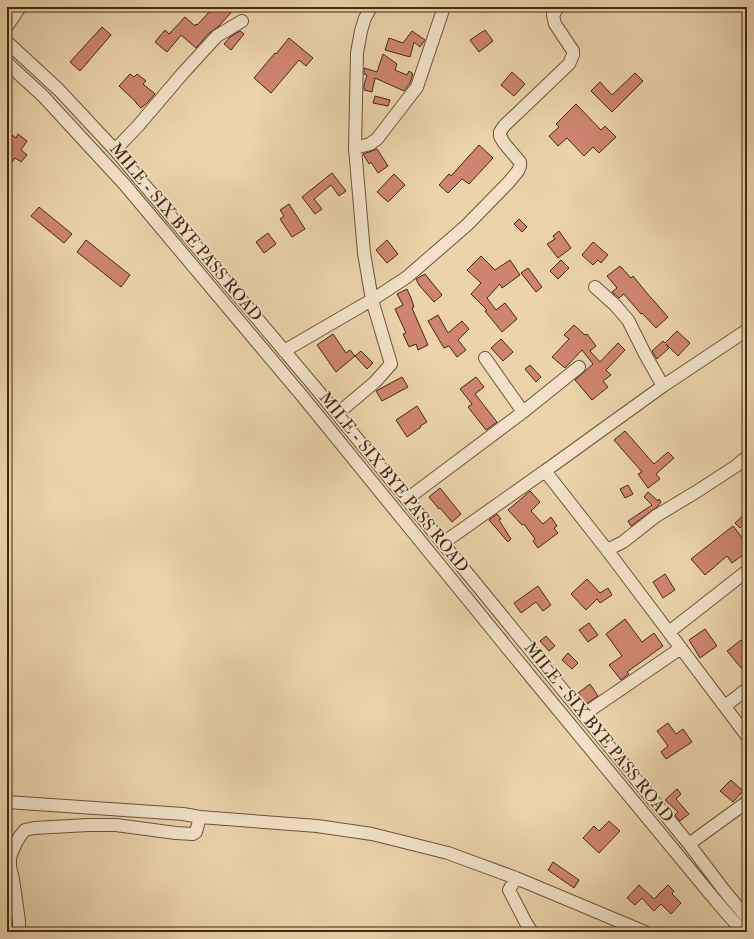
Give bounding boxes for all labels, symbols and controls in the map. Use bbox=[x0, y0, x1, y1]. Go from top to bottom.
street label: MILE - SIX BYE PASS ROAD bbox=[105, 138, 267, 326]
street label: MILE - SIX BYE PASS ROAD bbox=[315, 387, 473, 577]
street label: MILE - SIX BYE PASS ROAD bbox=[520, 637, 678, 827]

